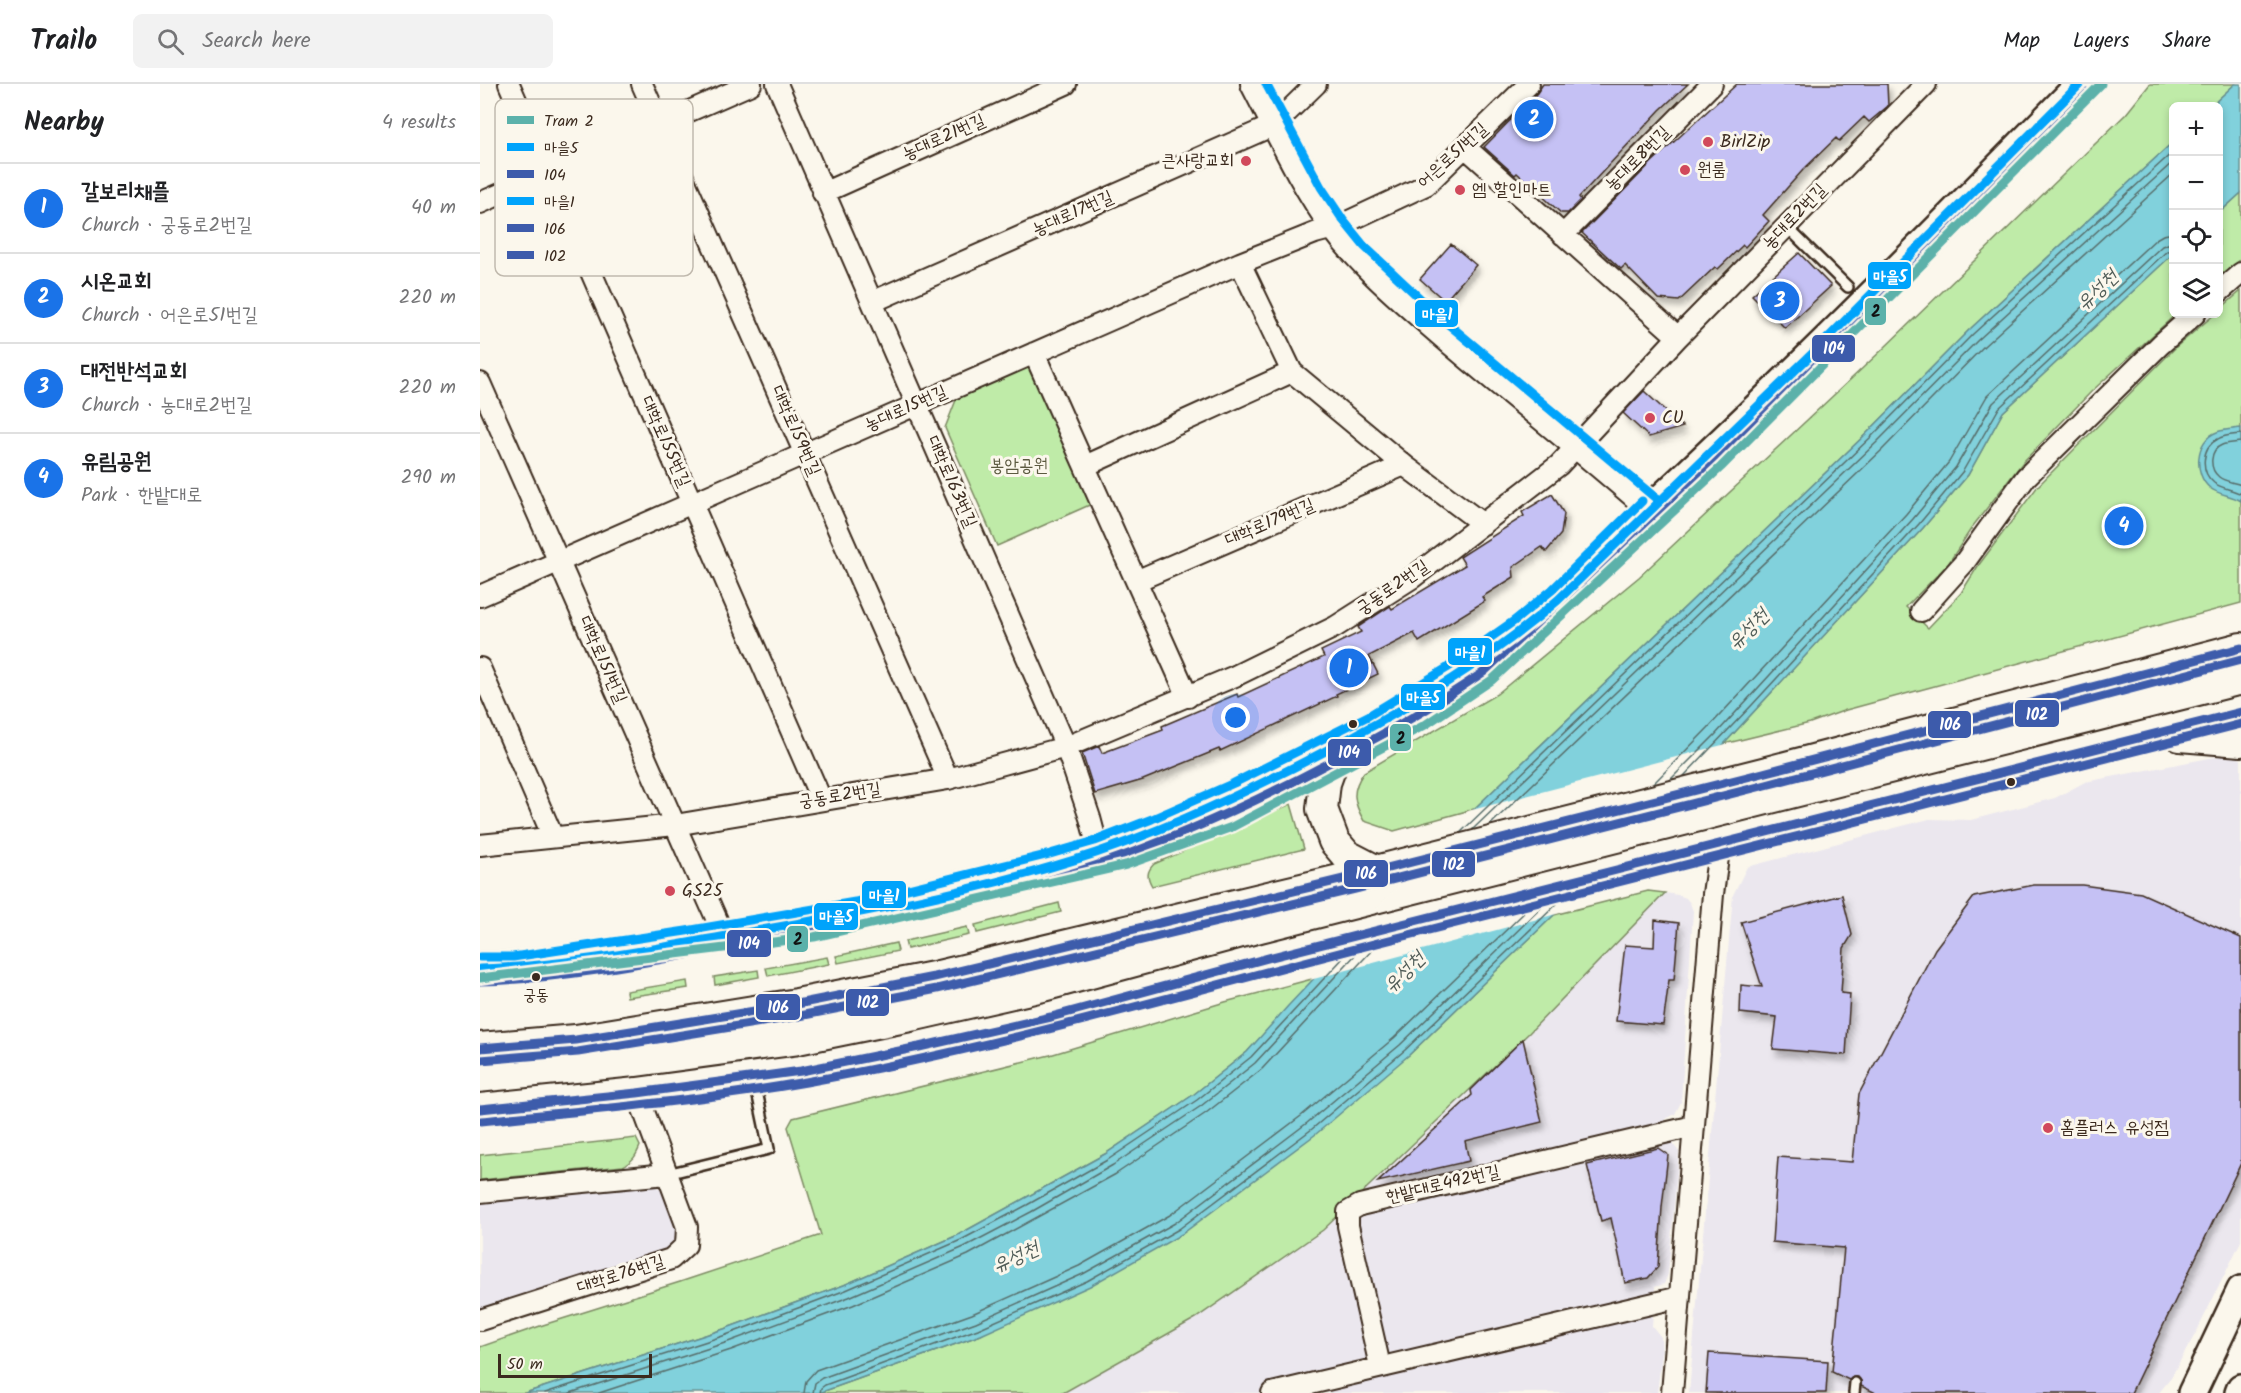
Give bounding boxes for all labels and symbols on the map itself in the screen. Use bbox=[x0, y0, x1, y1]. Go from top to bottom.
pin: 2 bbox=[1514, 96, 1554, 141]
legend bbox=[495, 99, 693, 276]
street label: 농대로21번길 bbox=[898, 107, 991, 169]
text: Tram 2 bbox=[544, 109, 594, 134]
street label: 어은로51번길 bbox=[1411, 116, 1496, 196]
street label: 농대로8번길 bbox=[1598, 119, 1678, 199]
place label: BirlZip bbox=[1720, 128, 1771, 157]
marker: BirlZip bbox=[1701, 135, 1715, 149]
text: 마을5 bbox=[544, 136, 580, 161]
place label: 큰사랑교회 bbox=[1162, 147, 1234, 176]
marker: 큰사랑교회 bbox=[1239, 154, 1253, 168]
place label: 원룸 bbox=[1697, 156, 1726, 185]
text: 104 bbox=[544, 163, 566, 188]
marker: 원룸 bbox=[1678, 163, 1692, 177]
place label: 엠 할인마트 bbox=[1472, 176, 1552, 205]
street label: 농대로2번길 bbox=[1756, 177, 1835, 257]
street label: 농대로17번길 bbox=[1028, 183, 1119, 245]
marker: 엠 할인마트 bbox=[1453, 183, 1467, 197]
text: 마을1 bbox=[544, 190, 575, 215]
text: 106 bbox=[544, 217, 566, 242]
text: 102 bbox=[544, 244, 566, 269]
line badge: 마을5 bbox=[1867, 261, 1912, 290]
water label: 유성천 bbox=[2070, 261, 2128, 319]
text: 마을5 bbox=[1873, 265, 1909, 290]
pin: 3 bbox=[1760, 278, 1800, 324]
line badge: 2 bbox=[1864, 297, 1887, 326]
line badge: 마을1 bbox=[1414, 299, 1459, 328]
text: 2 bbox=[1871, 300, 1881, 325]
text: 마을1 bbox=[1422, 303, 1452, 328]
line badge: 104 bbox=[1811, 334, 1856, 363]
text: 104 bbox=[1823, 337, 1845, 362]
street label: 농대로15번길 bbox=[860, 378, 952, 440]
street label: 대학로159번길 bbox=[762, 381, 828, 481]
street label: 대학로155번길 bbox=[632, 392, 698, 493]
place label: CU bbox=[1662, 404, 1684, 433]
marker: CU bbox=[1643, 411, 1657, 425]
street label: 대학로163번길 bbox=[918, 431, 984, 533]
park label: 봉암공원 bbox=[990, 452, 1048, 481]
street label: 대학로179번길 bbox=[1221, 491, 1320, 555]
pin: 4 bbox=[2104, 504, 2144, 548]
street label: 궁동로2번길 bbox=[1351, 553, 1436, 623]
water label: 유성천 bbox=[1721, 600, 1779, 658]
street label: 대학로151번길 bbox=[570, 611, 634, 709]
line badge: 마을1 bbox=[1447, 637, 1493, 666]
text: 마을1 bbox=[1455, 641, 1485, 666]
pin: 1 bbox=[1330, 646, 1368, 690]
line badge: 마을5 bbox=[1400, 683, 1446, 711]
text: 마을5 bbox=[1406, 686, 1442, 711]
line badge: 102 bbox=[2014, 699, 2060, 728]
your location bbox=[1221, 703, 1250, 732]
text: 102 bbox=[2026, 703, 2048, 728]
line badge: 106 bbox=[1927, 710, 1972, 739]
text: 106 bbox=[1939, 713, 1961, 738]
unlabelled marker bbox=[1347, 718, 1359, 730]
line badge: 2 bbox=[1389, 723, 1412, 752]
text: 2 bbox=[1396, 727, 1406, 752]
line badge: 104 bbox=[1327, 738, 1372, 767]
text: 104 bbox=[1338, 741, 1360, 766]
street label: 궁동로2번길 bbox=[797, 775, 884, 817]
unlabelled marker bbox=[2005, 776, 2017, 788]
line badge: 102 bbox=[1431, 850, 1476, 878]
text: 102 bbox=[1443, 853, 1465, 878]
line badge: 106 bbox=[1343, 859, 1389, 888]
text: 106 bbox=[1355, 862, 1377, 887]
place label: GS25 bbox=[682, 877, 724, 906]
line badge: 마을1 bbox=[861, 880, 907, 909]
marker: GS25 bbox=[663, 884, 677, 898]
text: 마을1 bbox=[869, 884, 899, 909]
line badge: 마을5 bbox=[813, 902, 859, 931]
text: 마을5 bbox=[819, 905, 855, 930]
line badge: 2 bbox=[786, 925, 809, 953]
text: 2 bbox=[793, 928, 803, 953]
line badge: 104 bbox=[726, 929, 772, 958]
text: 104 bbox=[738, 932, 760, 957]
water label: 유성천 bbox=[1377, 943, 1435, 1001]
marker: 궁동 bbox=[530, 971, 542, 983]
place label: 궁동 bbox=[523, 983, 549, 1008]
line badge: 102 bbox=[845, 988, 890, 1017]
text: 102 bbox=[857, 991, 879, 1016]
line badge: 106 bbox=[755, 993, 801, 1021]
text: 106 bbox=[767, 996, 789, 1021]
place label: 홈플러스 유성점 bbox=[2060, 1114, 2169, 1143]
marker: 홈플러스 유성점 bbox=[2041, 1121, 2055, 1135]
street label: 한밭대로492번길 bbox=[1383, 1158, 1503, 1212]
water label: 유성천 bbox=[987, 1232, 1046, 1283]
street label: 대학로76번길 bbox=[573, 1247, 669, 1303]
scale bar bbox=[498, 1351, 652, 1378]

